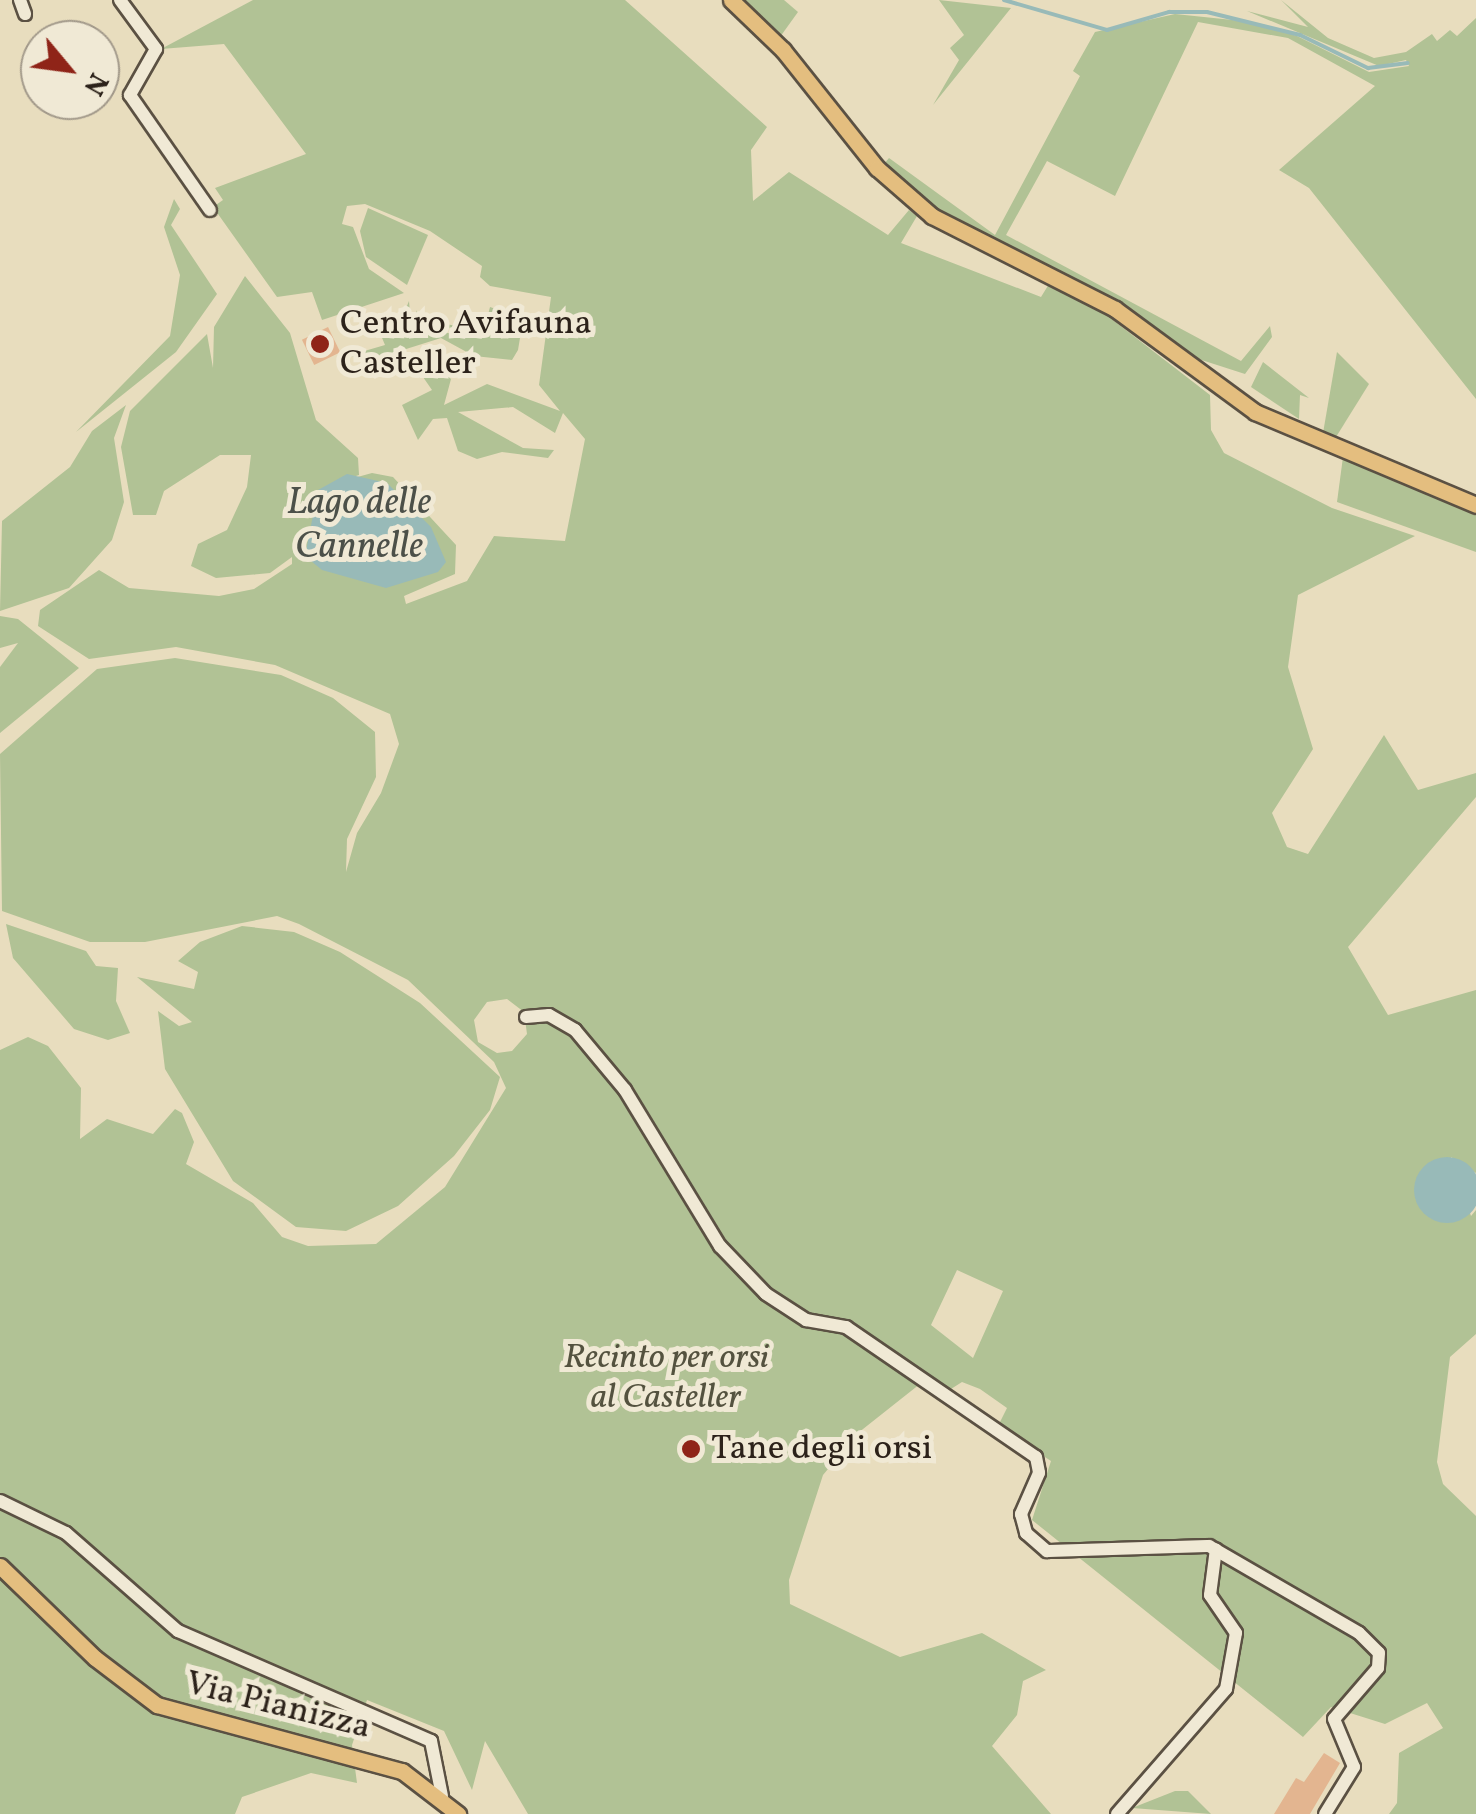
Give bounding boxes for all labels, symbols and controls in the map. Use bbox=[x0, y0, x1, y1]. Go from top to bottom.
north arrow bbox=[20, 20, 120, 120]
text: N bbox=[73, 65, 117, 102]
place label: Centro Avifauna Casteller bbox=[340, 303, 592, 385]
marker: Centro Avifauna Casteller bbox=[309, 333, 331, 355]
water label: Lago delle Cannelle bbox=[287, 481, 431, 570]
park label: Recinto per orsi al Casteller bbox=[563, 1337, 769, 1419]
place label: Tane degli orsi bbox=[711, 1428, 932, 1470]
marker: Tane degli orsi bbox=[680, 1438, 702, 1460]
street label: Via Pianizza bbox=[181, 1663, 375, 1749]

